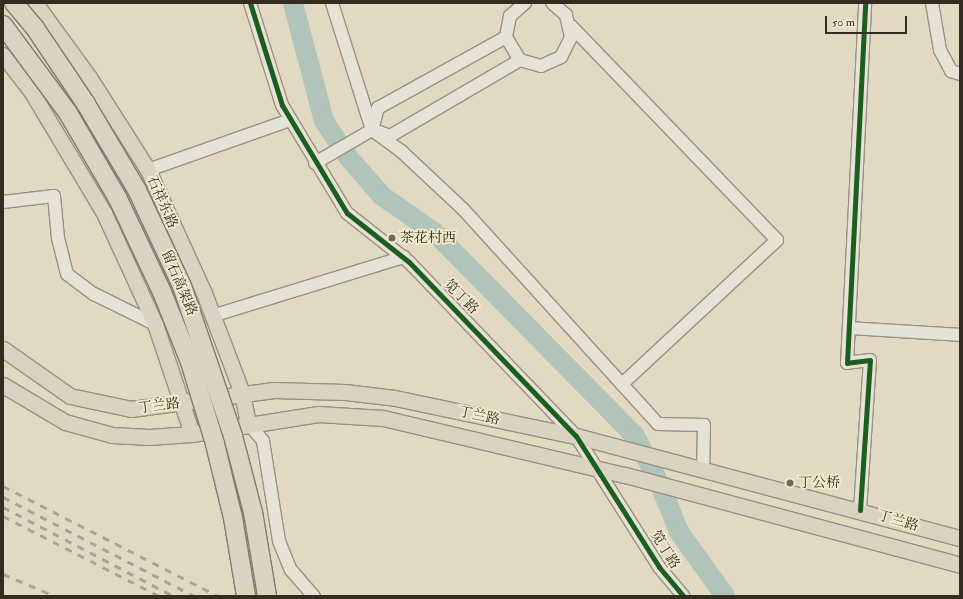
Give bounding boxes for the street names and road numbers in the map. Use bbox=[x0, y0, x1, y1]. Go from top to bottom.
street label: 石祥东路 bbox=[143, 173, 181, 231]
street label: 留石高架路 bbox=[158, 248, 200, 318]
street label: 笕丁路 bbox=[440, 276, 482, 318]
street label: 丁兰路 bbox=[137, 395, 181, 417]
street label: 丁兰路 bbox=[457, 403, 501, 429]
street label: 丁兰路 bbox=[875, 507, 921, 535]
street label: 笕丁路 bbox=[647, 528, 683, 572]

